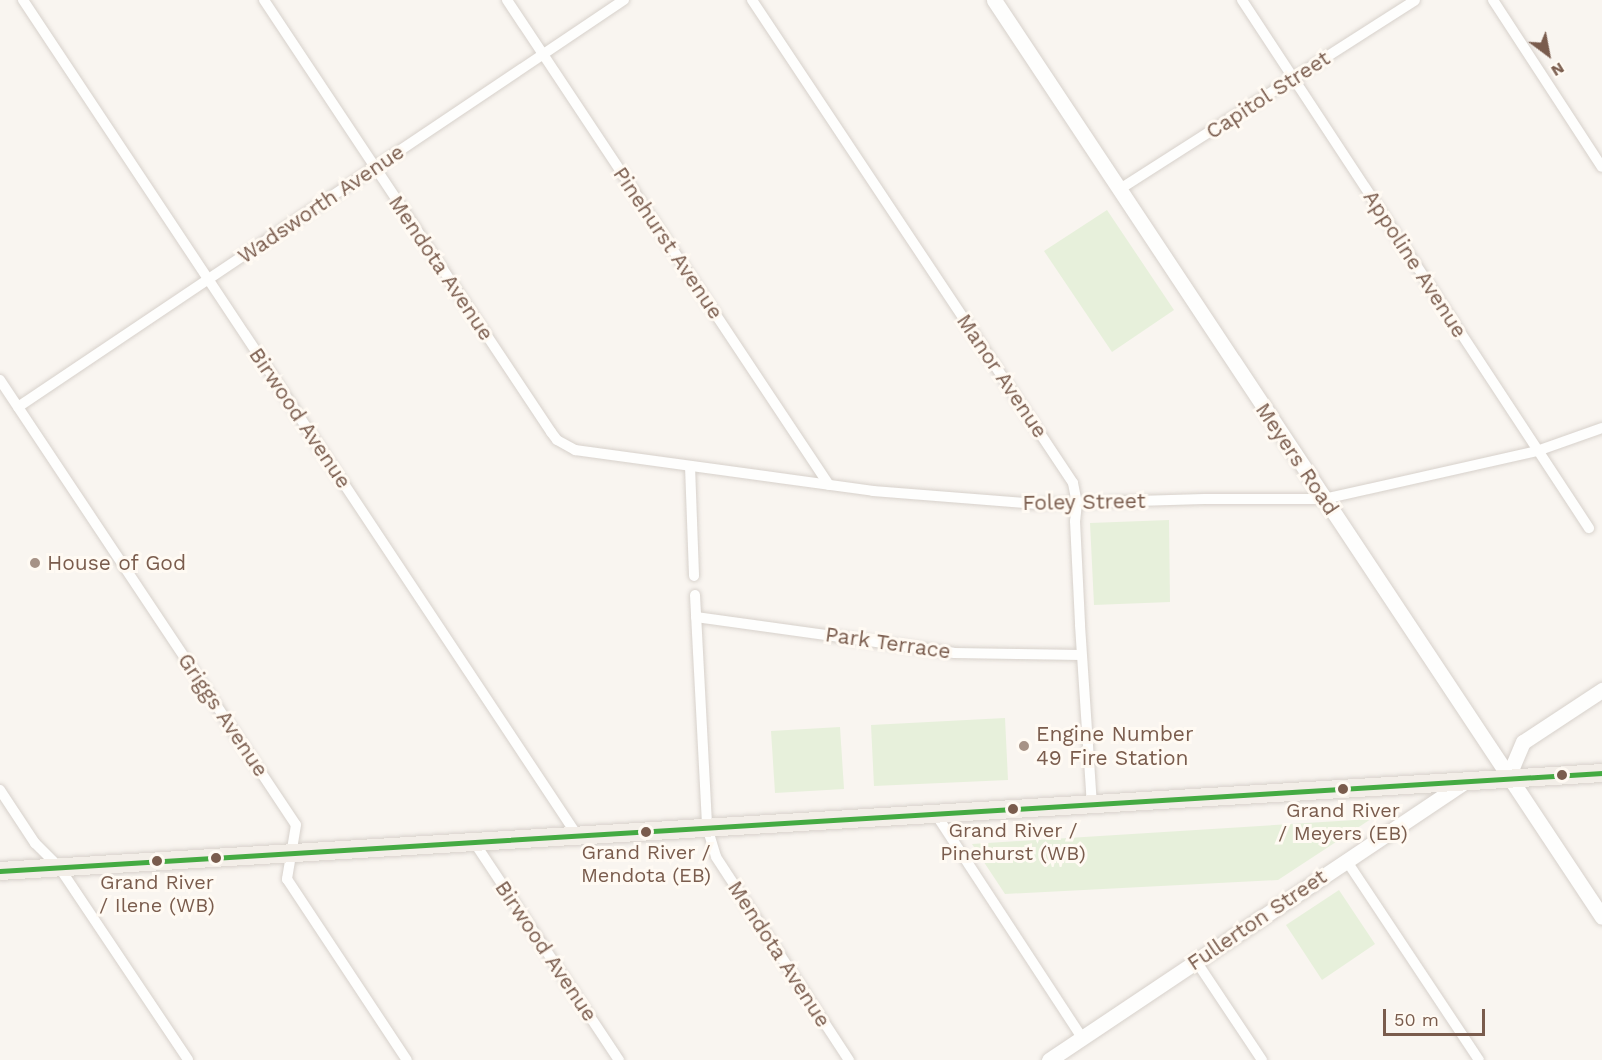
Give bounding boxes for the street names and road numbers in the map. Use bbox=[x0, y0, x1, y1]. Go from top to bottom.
street label: Capitol Street bbox=[1201, 45, 1335, 145]
street label: Wadsworth Avenue bbox=[233, 139, 409, 269]
street label: Pinehurst Avenue bbox=[608, 162, 728, 324]
street label: Appoline Avenue bbox=[1358, 185, 1472, 343]
street label: Mendota Avenue bbox=[383, 190, 499, 346]
street label: Manor Avenue bbox=[951, 309, 1053, 443]
street label: Birwood Avenue bbox=[243, 343, 357, 493]
street label: Meyers Road bbox=[1250, 398, 1344, 520]
street label: Foley Street bbox=[1022, 488, 1146, 516]
street label: Park Terrace bbox=[823, 622, 953, 664]
street label: Griggs Avenue bbox=[172, 648, 274, 782]
street label: Fullerton Street bbox=[1183, 864, 1331, 976]
street label: Birwood Avenue bbox=[489, 876, 603, 1026]
street label: Mendota Avenue bbox=[722, 876, 836, 1032]

